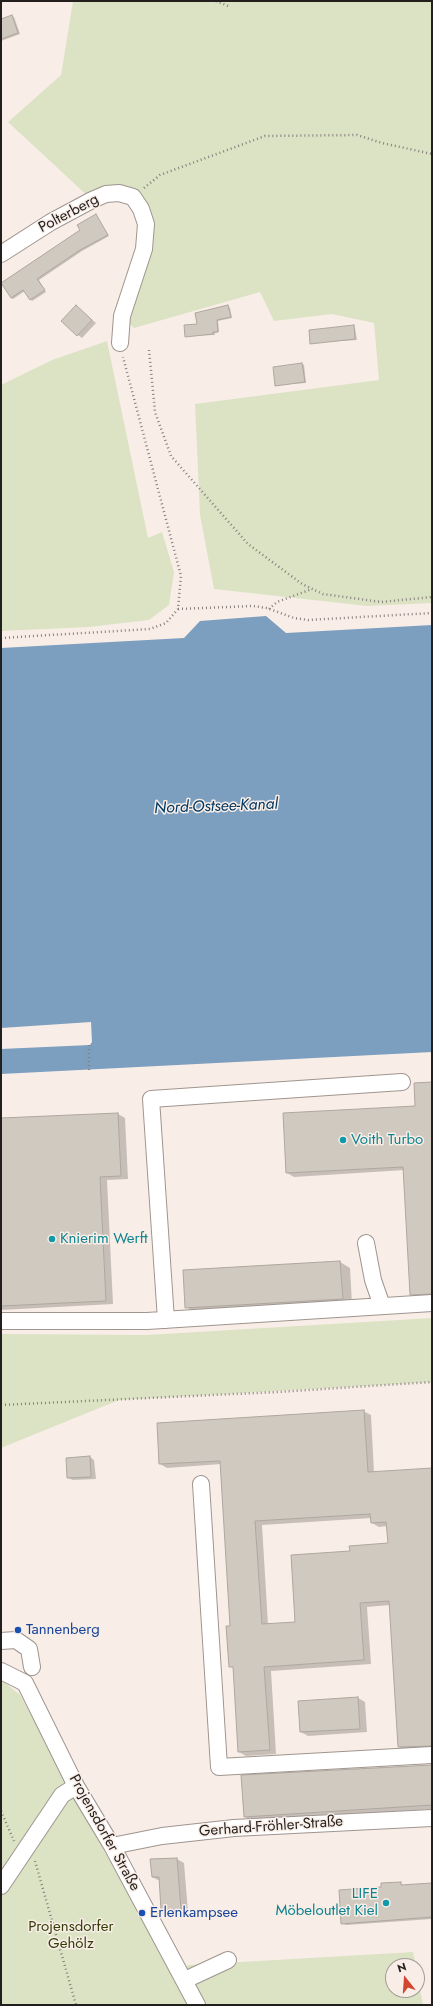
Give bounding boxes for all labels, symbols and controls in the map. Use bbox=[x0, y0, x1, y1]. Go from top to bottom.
street label: Polterberg bbox=[36, 191, 102, 237]
water label: Nord-Ostsee-Kanal bbox=[154, 795, 278, 819]
place label: Voith Turbo bbox=[351, 1131, 423, 1149]
marker: Voith Turbo bbox=[338, 1135, 348, 1145]
place label: Knierim Werft bbox=[60, 1230, 148, 1248]
marker: Knierim Werft bbox=[47, 1234, 57, 1244]
place label: Tannenberg bbox=[26, 1621, 100, 1639]
marker: Tannenberg bbox=[13, 1625, 23, 1635]
street label: Projensdorfer Straße bbox=[65, 1772, 143, 1894]
street label: Gerhard-Fröhler-Straße bbox=[198, 1813, 344, 1841]
place label: LIFE Möbeloutlet Kiel bbox=[275, 1885, 378, 1920]
marker: LIFE Möbeloutlet Kiel bbox=[381, 1898, 391, 1908]
place label: Erlenkampsee bbox=[150, 1904, 238, 1922]
marker: Erlenkampsee bbox=[137, 1908, 147, 1918]
park label: Projensdorfer Gehölz bbox=[28, 1918, 114, 1953]
north arrow bbox=[385, 1958, 425, 1998]
text: N bbox=[395, 1959, 408, 1976]

